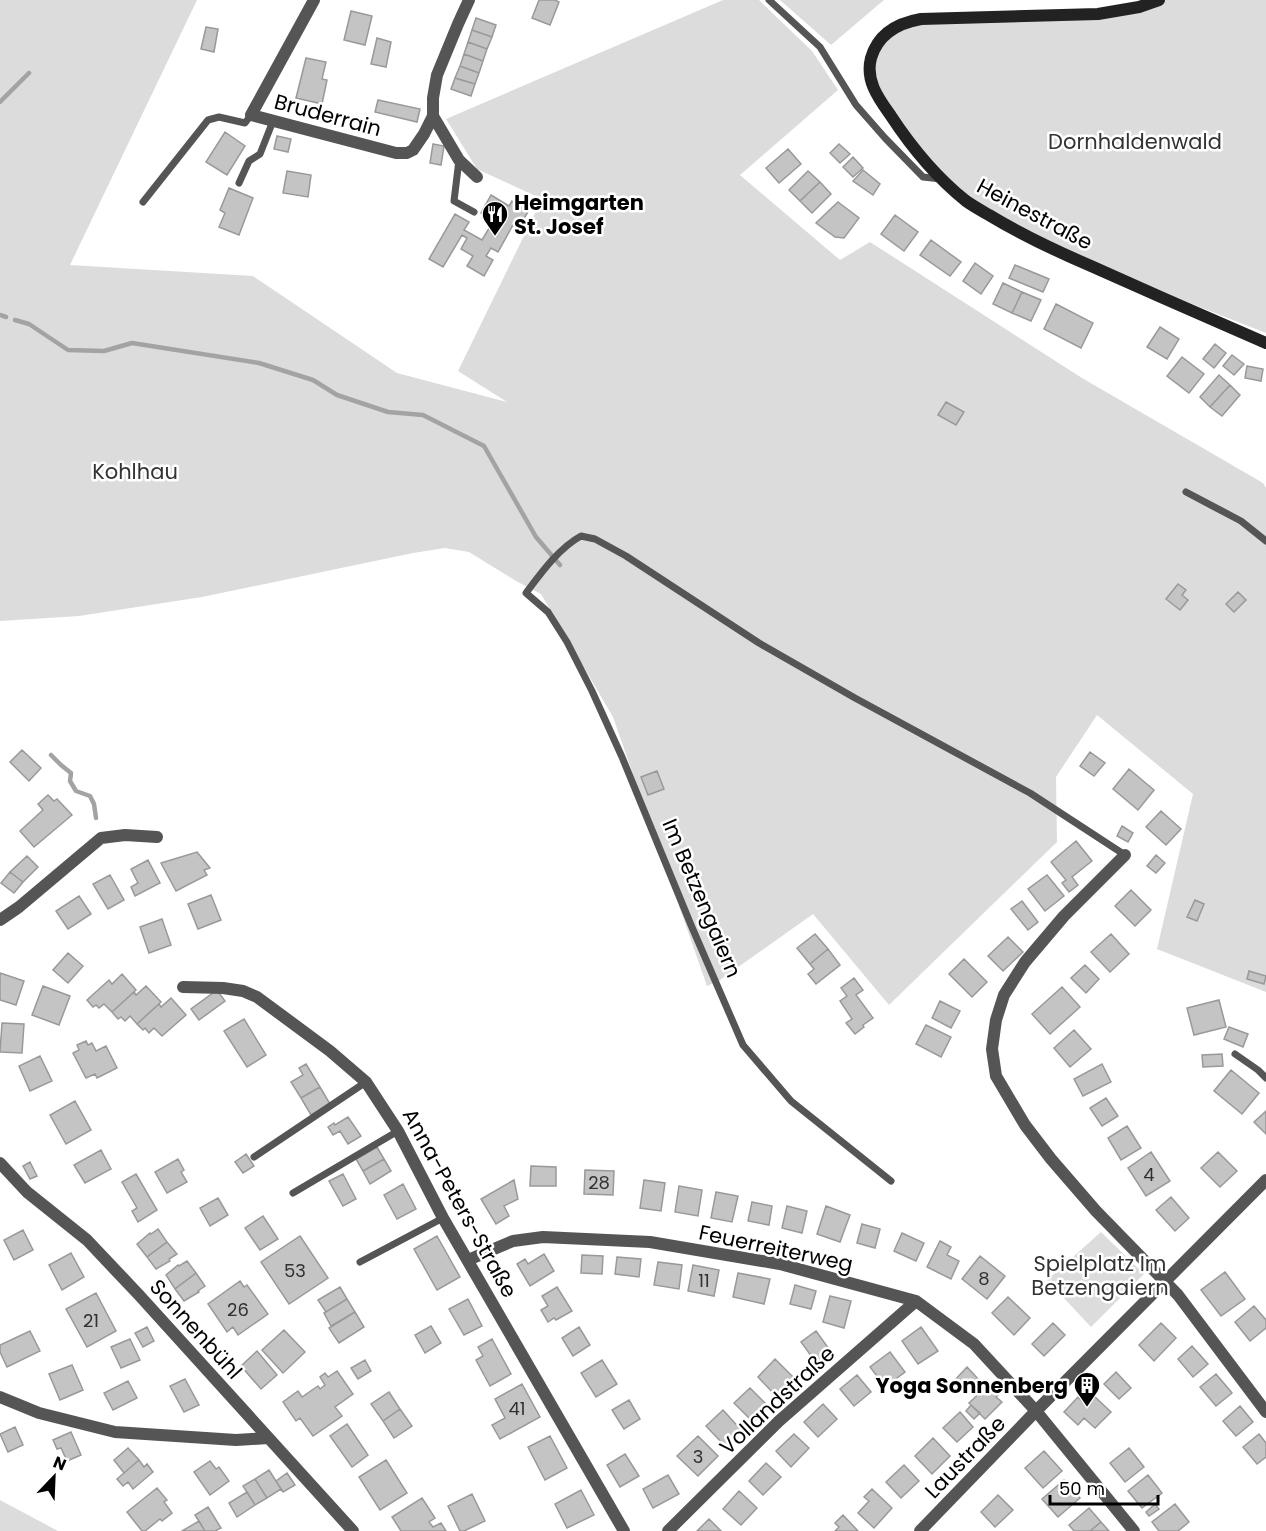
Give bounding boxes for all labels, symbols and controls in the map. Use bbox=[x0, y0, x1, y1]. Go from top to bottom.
street label: Bruderrain bbox=[271, 87, 385, 143]
park label: Dornhaldenwald bbox=[1048, 127, 1222, 156]
street label: Heinestraße bbox=[972, 171, 1098, 257]
place label: Heimgarten St. Josef bbox=[514, 188, 644, 241]
restaurant icon: Heimgarten St. Josef bbox=[480, 199, 510, 237]
park label: Kohlhau bbox=[92, 457, 178, 486]
street label: Im Betzengaiern bbox=[655, 814, 749, 982]
street label: Anna-Peters-Straße bbox=[396, 1103, 524, 1303]
house number: 4 bbox=[1143, 1162, 1155, 1187]
house number: 28 bbox=[588, 1170, 610, 1195]
street label: Feuerreiterweg bbox=[696, 1218, 856, 1278]
park label: Spielplatz Im Betzengaiern bbox=[1031, 1249, 1169, 1302]
house number: 53 bbox=[284, 1258, 306, 1283]
house number: 8 bbox=[978, 1266, 990, 1291]
house number: 11 bbox=[698, 1268, 710, 1293]
street label: Sonnenbühl bbox=[143, 1273, 249, 1385]
house number: 26 bbox=[227, 1297, 249, 1322]
house number: 21 bbox=[83, 1308, 99, 1333]
street label: Vollandstraße bbox=[713, 1339, 841, 1461]
building icon: Yoga Sonnenberg bbox=[1072, 1370, 1102, 1408]
place label: Yoga Sonnenberg bbox=[875, 1371, 1068, 1400]
house number: 41 bbox=[508, 1396, 526, 1421]
street label: Laustraße bbox=[918, 1409, 1012, 1505]
house number: 3 bbox=[693, 1444, 703, 1469]
north arrow bbox=[24, 1447, 84, 1507]
text: N bbox=[50, 1451, 70, 1477]
scale bar bbox=[1050, 1468, 1158, 1506]
text: 50 m bbox=[1059, 1476, 1105, 1501]

